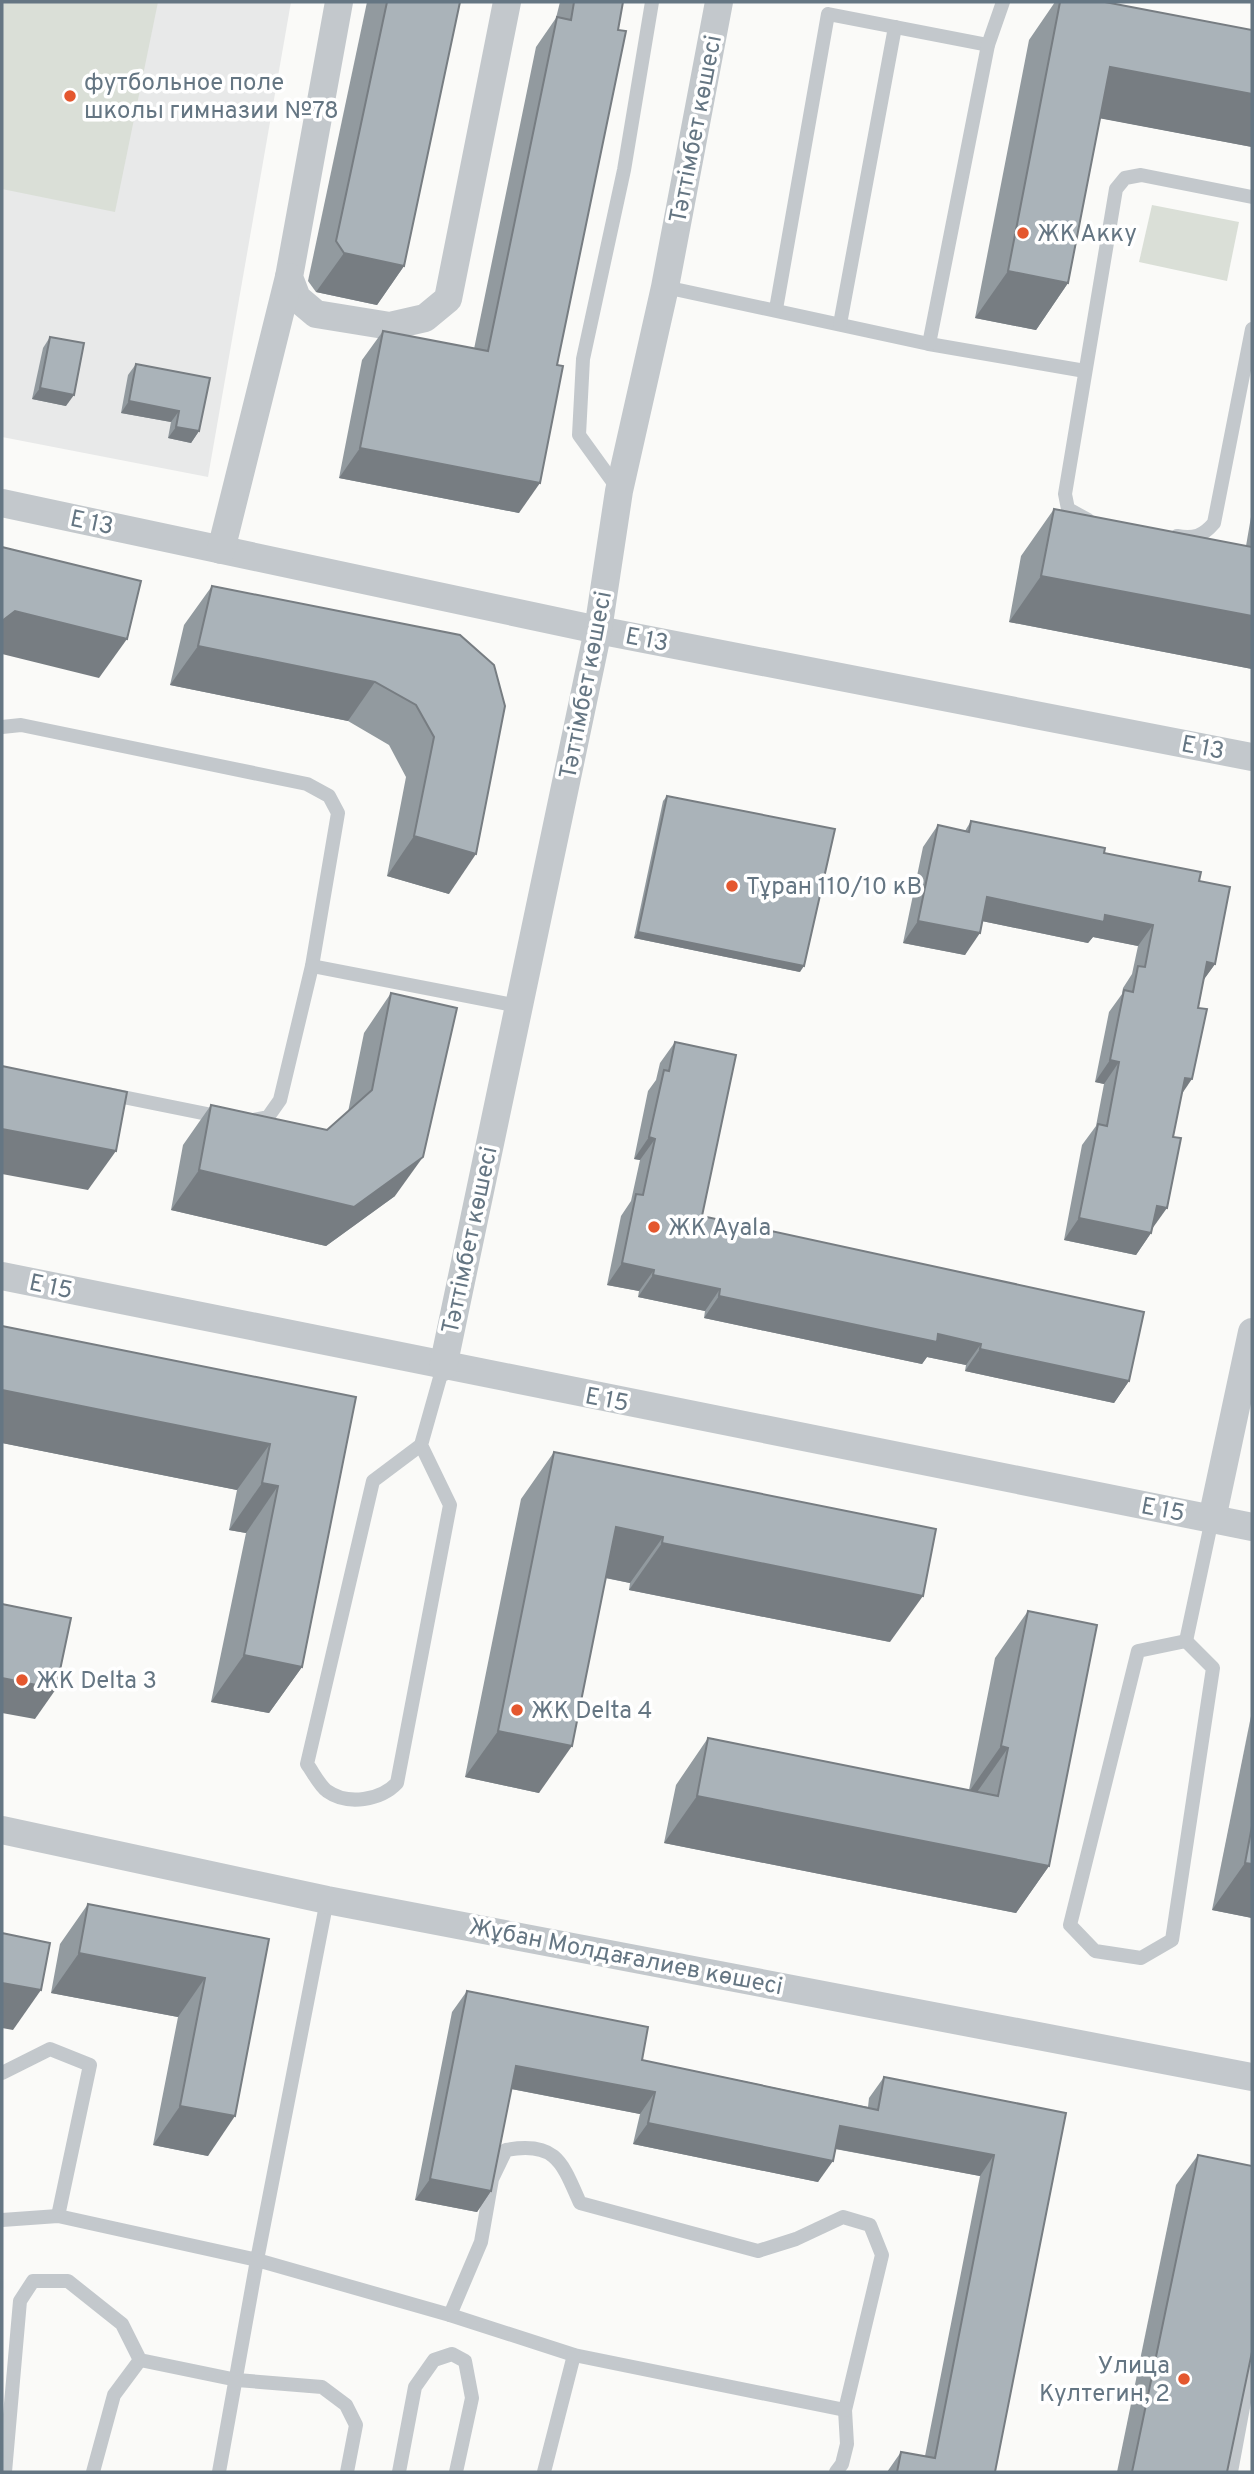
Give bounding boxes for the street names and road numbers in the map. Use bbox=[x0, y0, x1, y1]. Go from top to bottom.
street label: Тәттімбет көшесі bbox=[664, 33, 730, 226]
street label: E 13 bbox=[67, 505, 116, 543]
street label: Тәттімбет көшесі bbox=[554, 589, 620, 782]
street label: E 13 bbox=[622, 622, 671, 660]
street label: E 13 bbox=[1178, 730, 1227, 768]
street label: Тәттімбет көшесі bbox=[436, 1144, 505, 1337]
street label: E 15 bbox=[26, 1269, 75, 1307]
street label: E 15 bbox=[582, 1382, 631, 1420]
street label: E 15 bbox=[1138, 1492, 1187, 1530]
street label: Жұбан Молдағалиев көшесі bbox=[466, 1913, 785, 2003]

